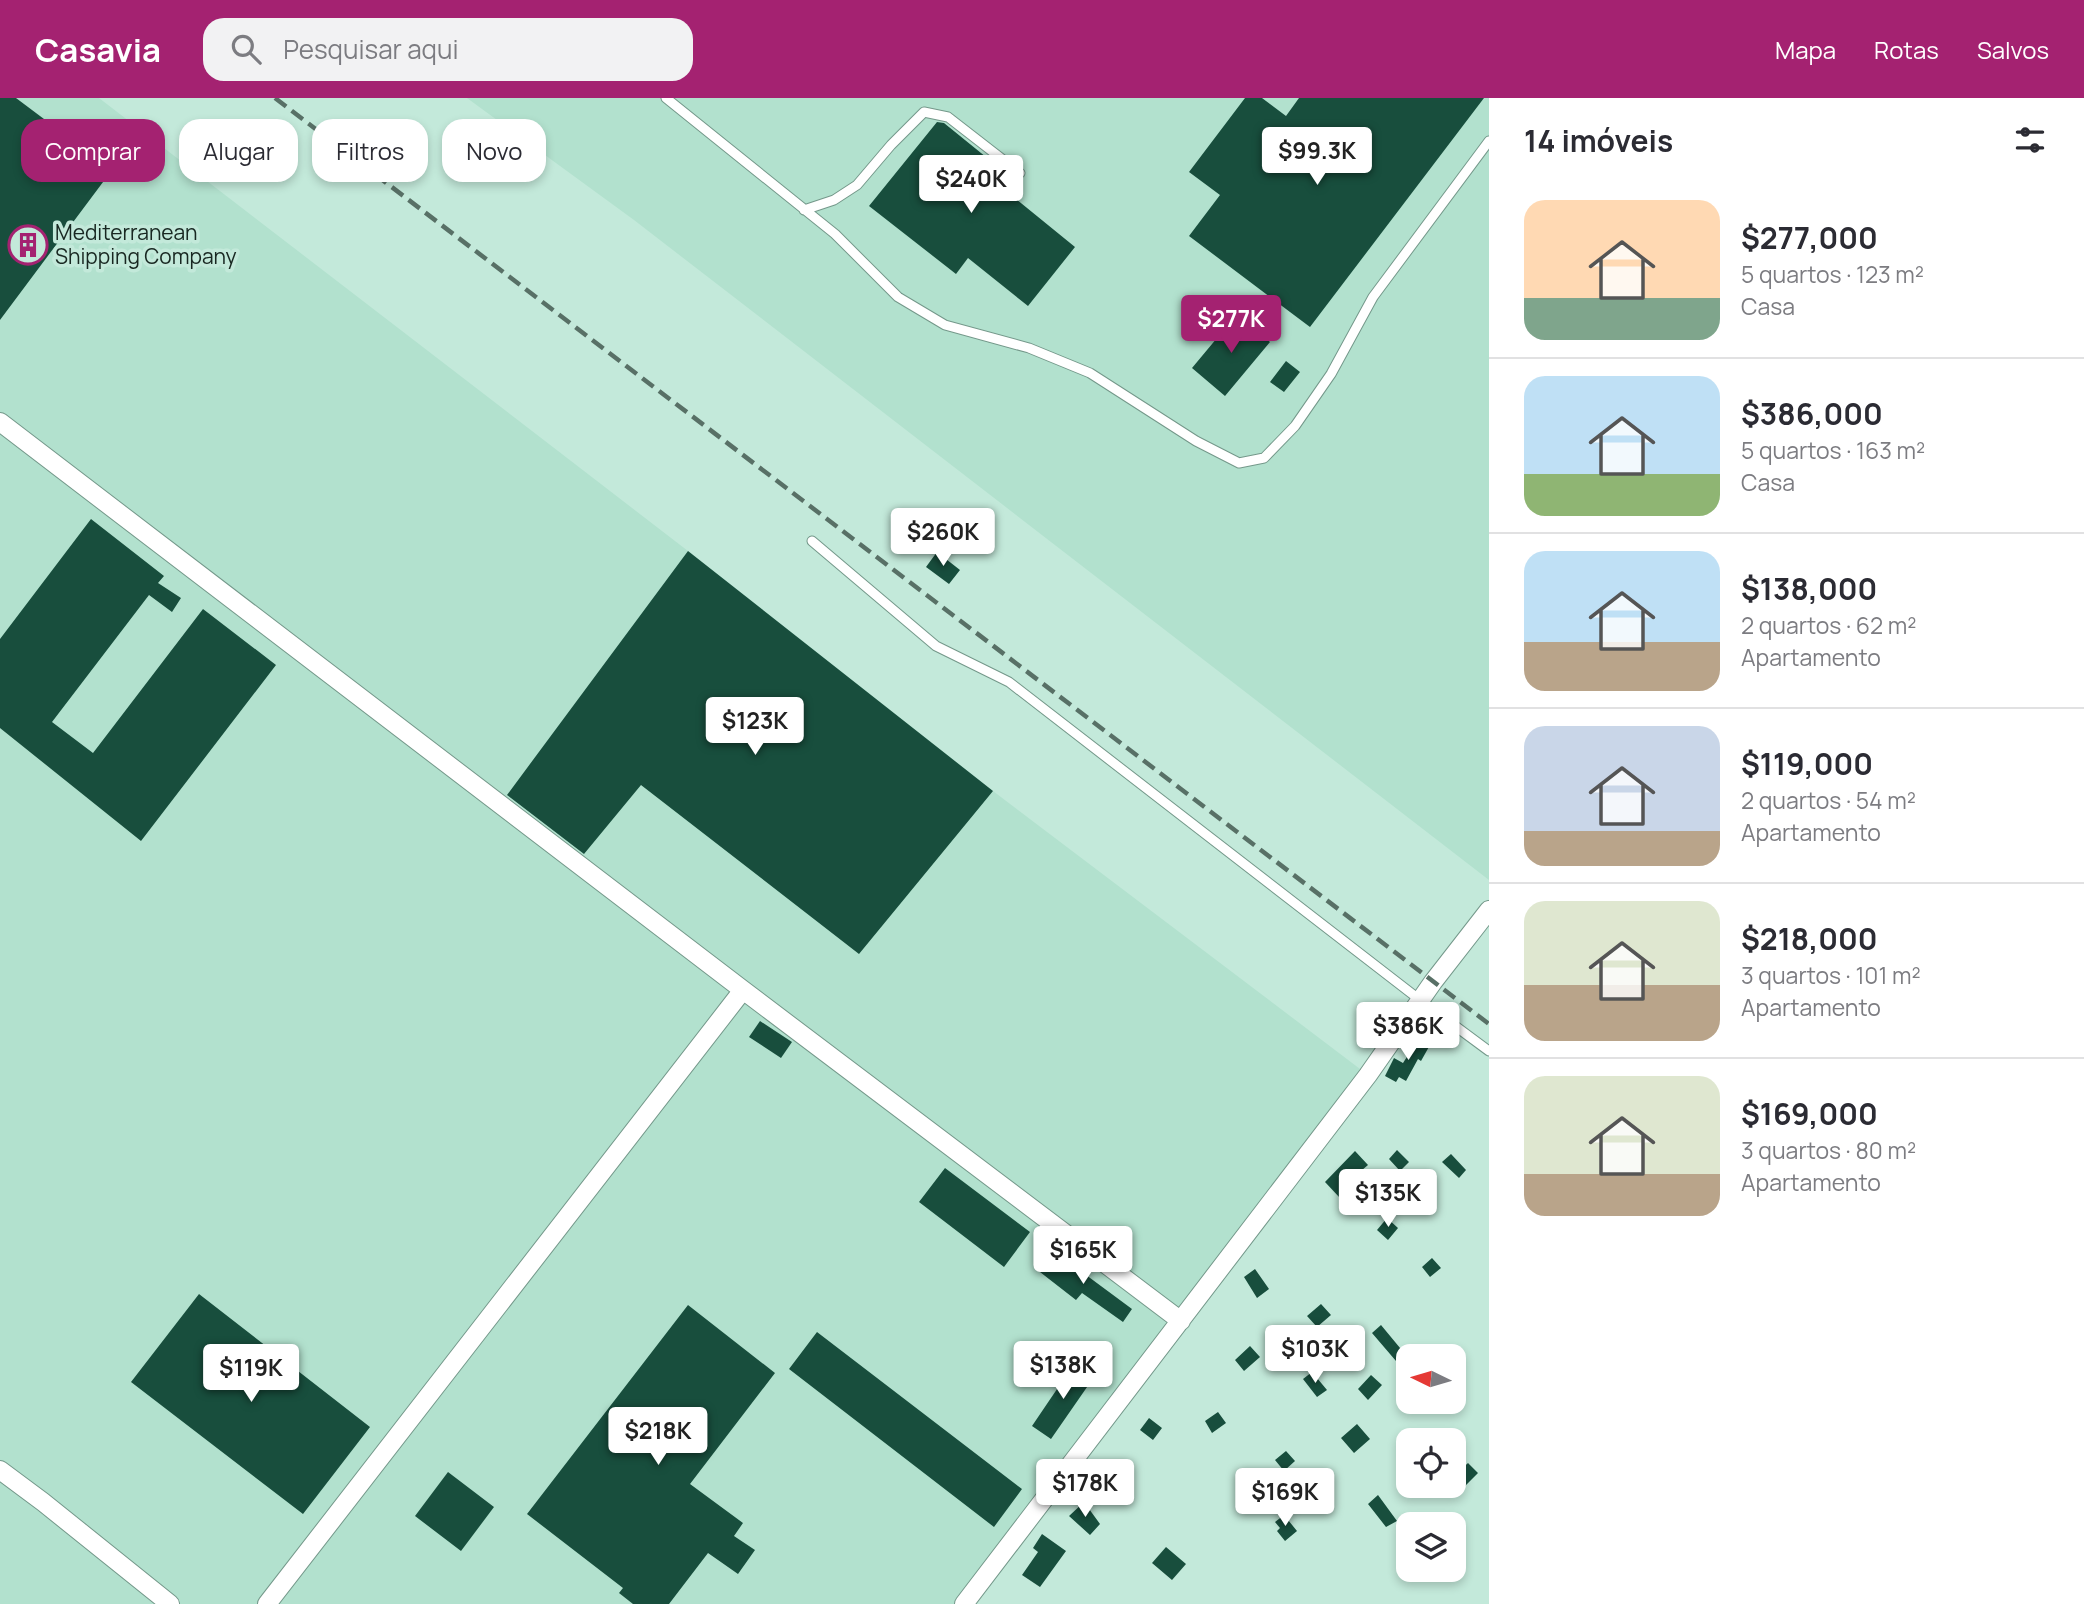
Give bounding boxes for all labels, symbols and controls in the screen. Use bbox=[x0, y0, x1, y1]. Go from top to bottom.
search box bbox=[203, 18, 693, 81]
text: Casavia bbox=[35, 27, 161, 72]
icon: search bbox=[227, 30, 265, 68]
text: Pesquisar aqui bbox=[283, 31, 459, 67]
text: Mapa bbox=[1775, 33, 1836, 66]
text: Rotas bbox=[1874, 33, 1939, 66]
text: Salvos bbox=[1977, 33, 2049, 66]
chip: Comprar bbox=[21, 119, 165, 182]
chip: Alugar bbox=[179, 119, 298, 182]
chip: Filtros bbox=[312, 119, 428, 182]
chip: Novo bbox=[442, 119, 546, 182]
text: 14 imóveis bbox=[1524, 120, 1673, 161]
icon: filters bbox=[2011, 121, 2049, 159]
pin: $99.3K bbox=[1260, 127, 1374, 187]
text: $99.3K bbox=[1278, 134, 1356, 166]
pin: $240K bbox=[922, 156, 1020, 215]
text: $240K bbox=[935, 162, 1007, 194]
text: $277,000 bbox=[1741, 217, 1878, 258]
place label: Mediterranean Shipping Company bbox=[55, 218, 237, 270]
building icon: Mediterranean Shipping Company bbox=[7, 224, 49, 266]
icon: home bbox=[1580, 228, 1664, 312]
text: 5 quartos · 123 m² bbox=[1741, 258, 1924, 290]
text: Casa bbox=[1741, 290, 1795, 322]
pin: $277K bbox=[1182, 296, 1280, 355]
text: $277K bbox=[1197, 302, 1265, 334]
text: $386,000 bbox=[1741, 393, 1883, 434]
icon: home bbox=[1580, 404, 1664, 488]
text: 5 quartos · 163 m² bbox=[1741, 434, 1925, 466]
text: Casa bbox=[1741, 466, 1795, 498]
pin: $260K bbox=[894, 508, 992, 568]
text: $260K bbox=[907, 515, 979, 547]
text: $138,000 bbox=[1741, 568, 1877, 609]
icon: home bbox=[1580, 579, 1664, 663]
text: 2 quartos · 62 m² bbox=[1741, 609, 1916, 641]
text: Apartamento bbox=[1741, 641, 1881, 673]
pin: $123K bbox=[706, 698, 804, 757]
text: $123K bbox=[722, 704, 788, 736]
text: $119,000 bbox=[1741, 743, 1873, 784]
icon: home bbox=[1580, 754, 1664, 838]
text: 2 quartos · 54 m² bbox=[1741, 784, 1916, 816]
text: Apartamento bbox=[1741, 816, 1881, 848]
text: $218,000 bbox=[1741, 918, 1878, 959]
icon: home bbox=[1580, 929, 1664, 1013]
text: 3 quartos · 101 m² bbox=[1741, 959, 1921, 991]
text: Apartamento bbox=[1741, 991, 1881, 1023]
pin: $386K bbox=[1359, 1002, 1457, 1062]
text: $386K bbox=[1372, 1009, 1444, 1041]
text: $169,000 bbox=[1741, 1093, 1878, 1134]
icon: home bbox=[1580, 1104, 1664, 1188]
text: 3 quartos · 80 m² bbox=[1741, 1134, 1916, 1166]
text: Apartamento bbox=[1741, 1166, 1881, 1198]
pin: $135K bbox=[1339, 1170, 1437, 1229]
text: $135K bbox=[1355, 1176, 1421, 1208]
pin: $165K bbox=[1034, 1226, 1132, 1286]
text: $165K bbox=[1049, 1233, 1117, 1265]
pin: $103K bbox=[1266, 1326, 1364, 1385]
text: $103K bbox=[1281, 1332, 1349, 1364]
pin: $138K bbox=[1014, 1342, 1112, 1401]
pin: $119K bbox=[202, 1344, 300, 1404]
north arrow bbox=[1396, 1344, 1466, 1414]
map controls bbox=[1396, 1344, 1466, 1582]
text: $138K bbox=[1030, 1348, 1096, 1380]
text: $119K bbox=[219, 1351, 283, 1383]
pin: $218K bbox=[609, 1408, 707, 1467]
text: $218K bbox=[624, 1414, 692, 1446]
button: locate bbox=[1396, 1428, 1466, 1498]
pin: $178K bbox=[1036, 1460, 1134, 1519]
text: $178K bbox=[1052, 1466, 1118, 1498]
pin: $169K bbox=[1236, 1468, 1334, 1528]
text: $169K bbox=[1251, 1475, 1319, 1507]
button: layers bbox=[1396, 1512, 1466, 1582]

